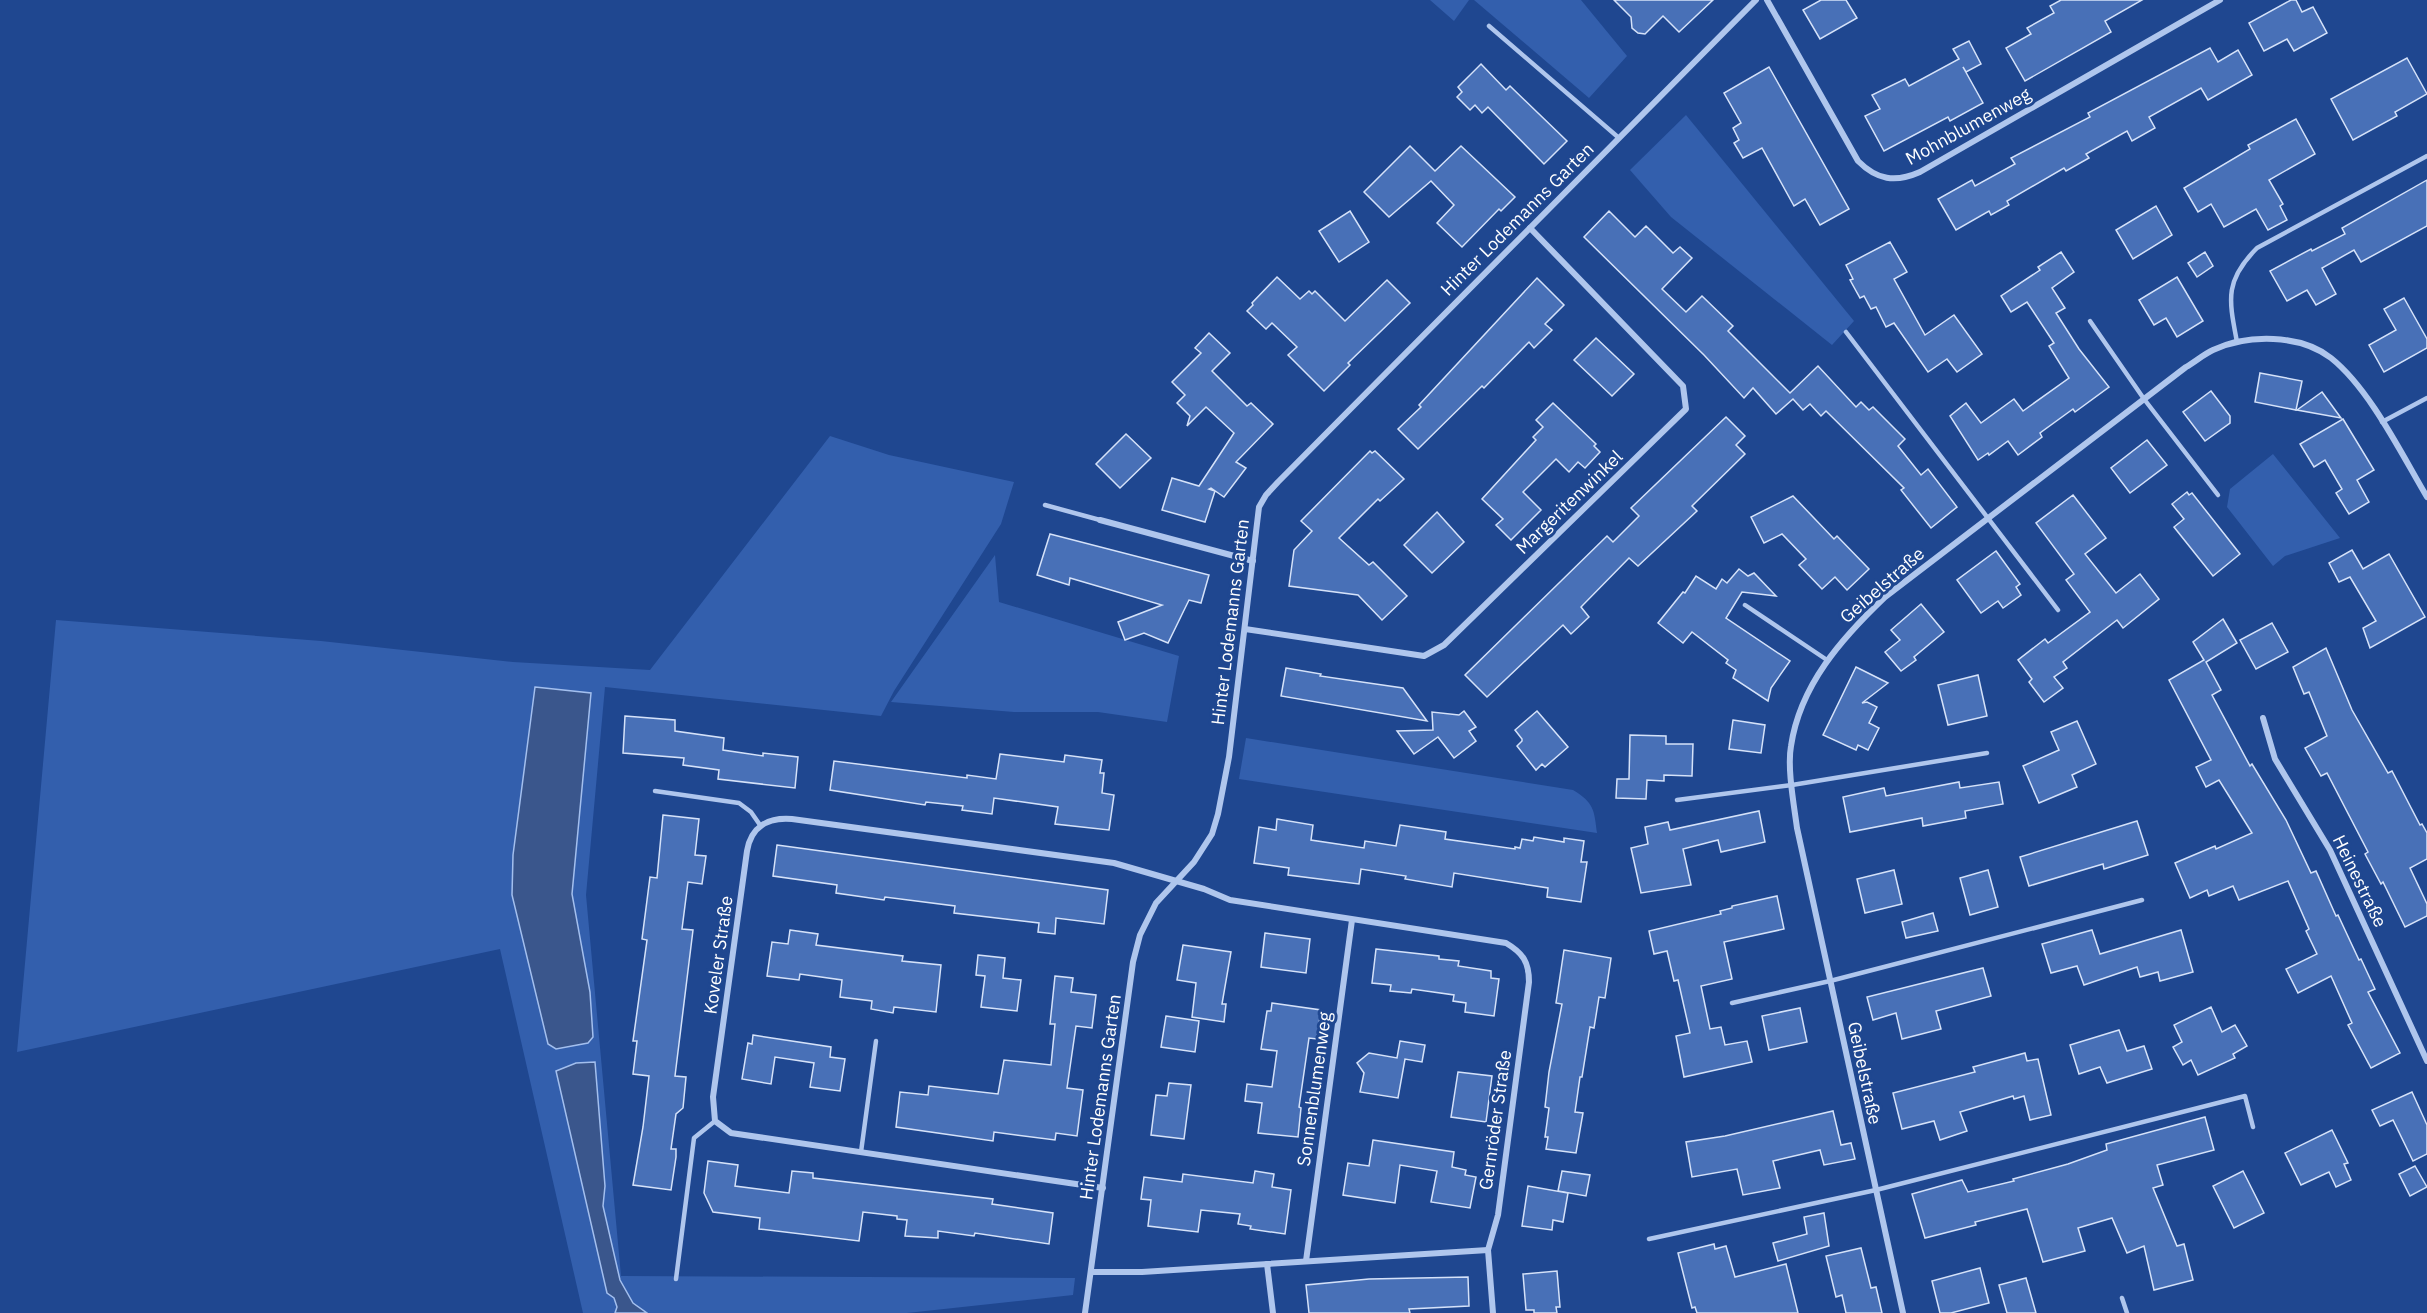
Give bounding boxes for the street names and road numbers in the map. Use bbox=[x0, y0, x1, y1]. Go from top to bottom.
street label: Mohnblumenweg bbox=[1901, 82, 2035, 170]
street label: Hinter Lodemanns Garten bbox=[1435, 137, 1599, 301]
street label: Margeritenwinkel bbox=[1511, 445, 1627, 559]
street label: Hinter Lodemanns Garten bbox=[1206, 518, 1254, 726]
street label: Geibelstraße bbox=[1835, 542, 1929, 628]
street label: Heinestraße bbox=[2328, 831, 2392, 931]
street label: Koveler Straße bbox=[698, 894, 738, 1016]
street label: Hinter Lodemanns Garten bbox=[1074, 993, 1126, 1201]
street label: Sonnenblumenweg bbox=[1292, 1010, 1336, 1168]
street label: Geibelstraße bbox=[1843, 1019, 1887, 1127]
street label: Gernröder Straße bbox=[1474, 1048, 1516, 1192]

